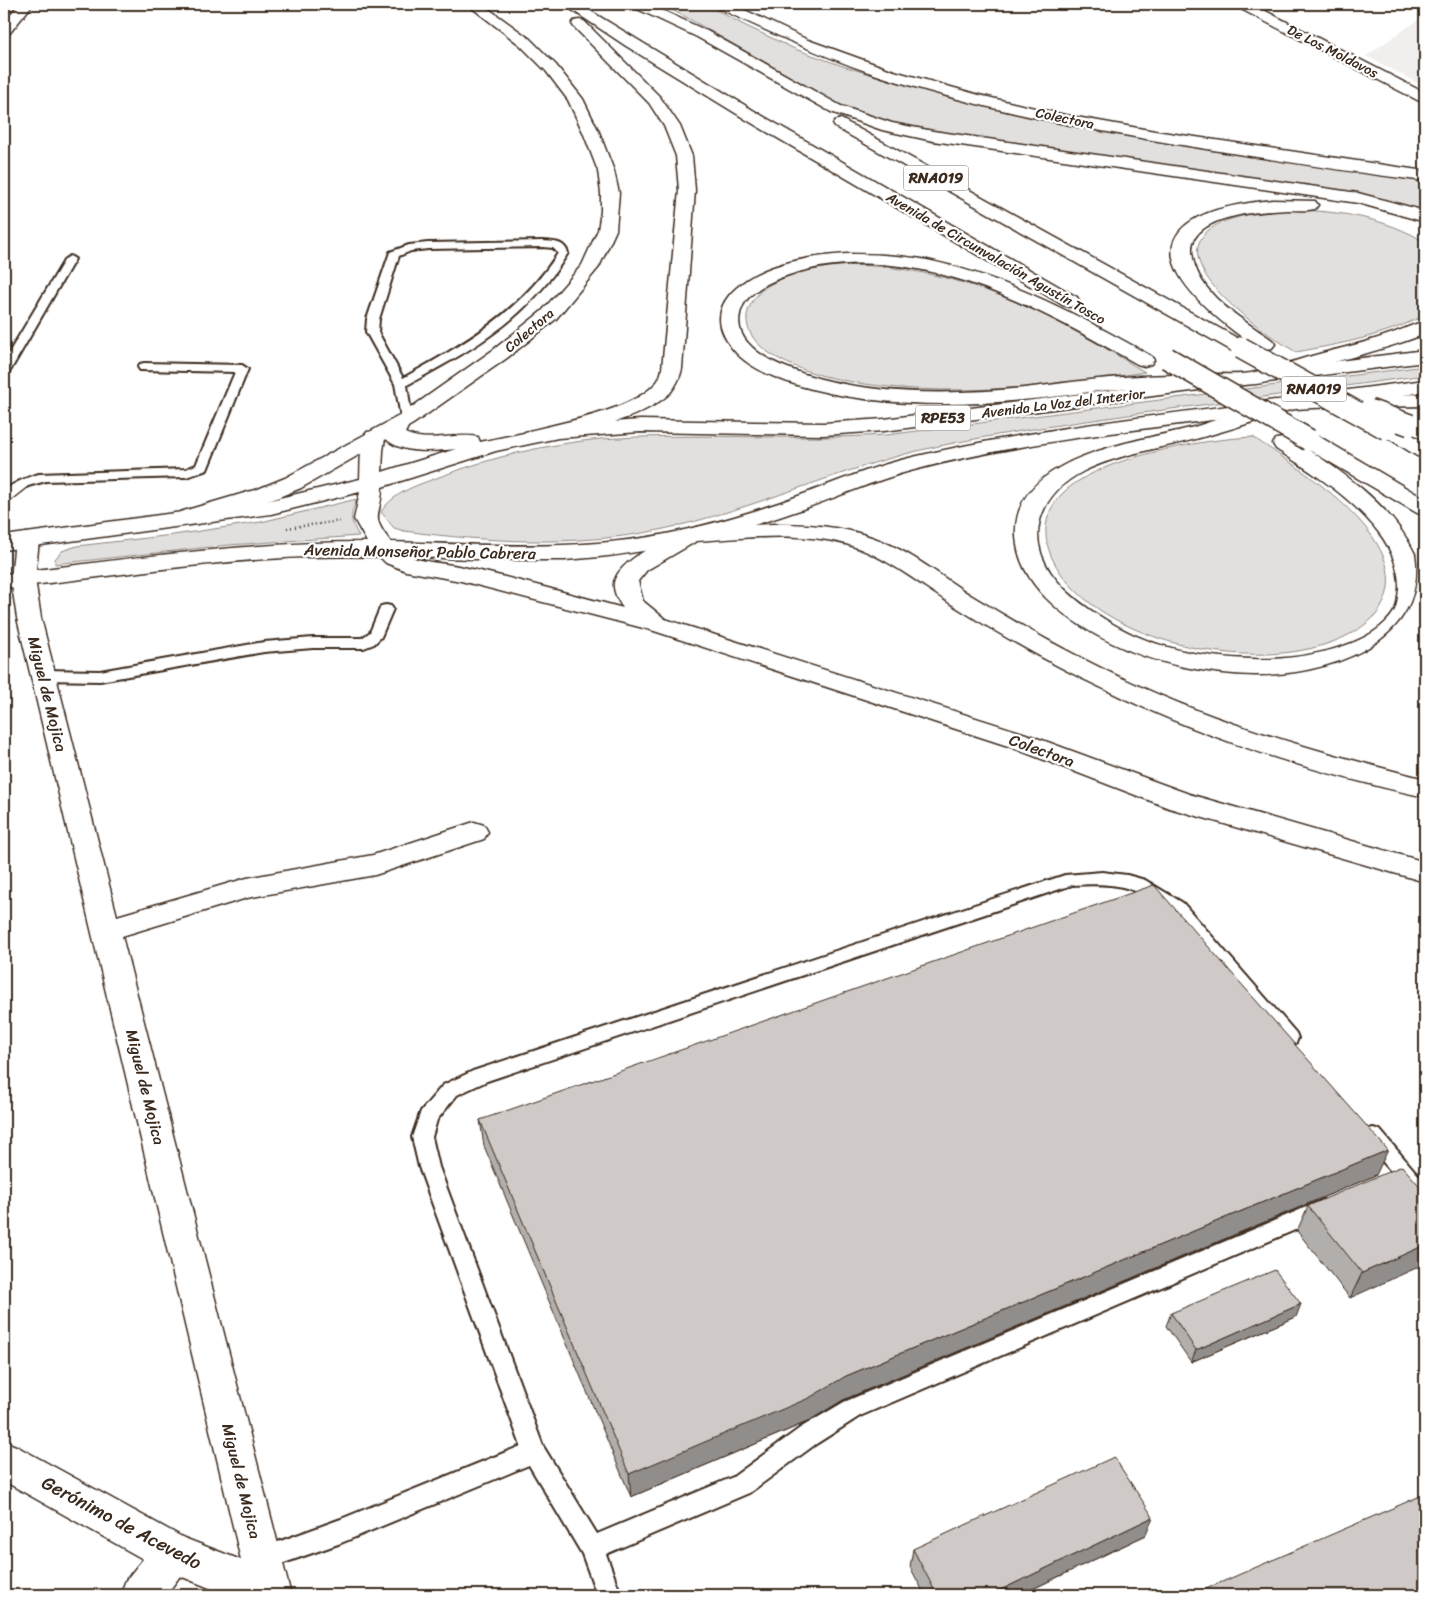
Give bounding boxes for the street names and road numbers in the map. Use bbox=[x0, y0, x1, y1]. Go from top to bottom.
street label: De Los Moldavos bbox=[1283, 18, 1383, 85]
street label: Colectora bbox=[1033, 100, 1097, 137]
road number: RNA019 bbox=[904, 166, 968, 190]
street label: Avenida de Circunvalación Agustín Tosco bbox=[880, 185, 1110, 332]
street label: Colectora bbox=[499, 302, 560, 359]
road number: RNA019 bbox=[1282, 376, 1346, 402]
street label: Avenida La Voz del Interior bbox=[979, 381, 1147, 426]
road number: RPE53 bbox=[916, 406, 970, 430]
street label: Avenida Monseñor Pablo Cabrera bbox=[303, 535, 537, 568]
street label: Miguel de Mojica bbox=[19, 633, 76, 755]
street label: Colectora bbox=[1005, 725, 1079, 776]
street label: Miguel de Mojica bbox=[117, 1026, 174, 1148]
street label: Miguel de Mojica bbox=[213, 1420, 270, 1542]
street label: Gerónimo de Acevedo bbox=[36, 1466, 208, 1579]

